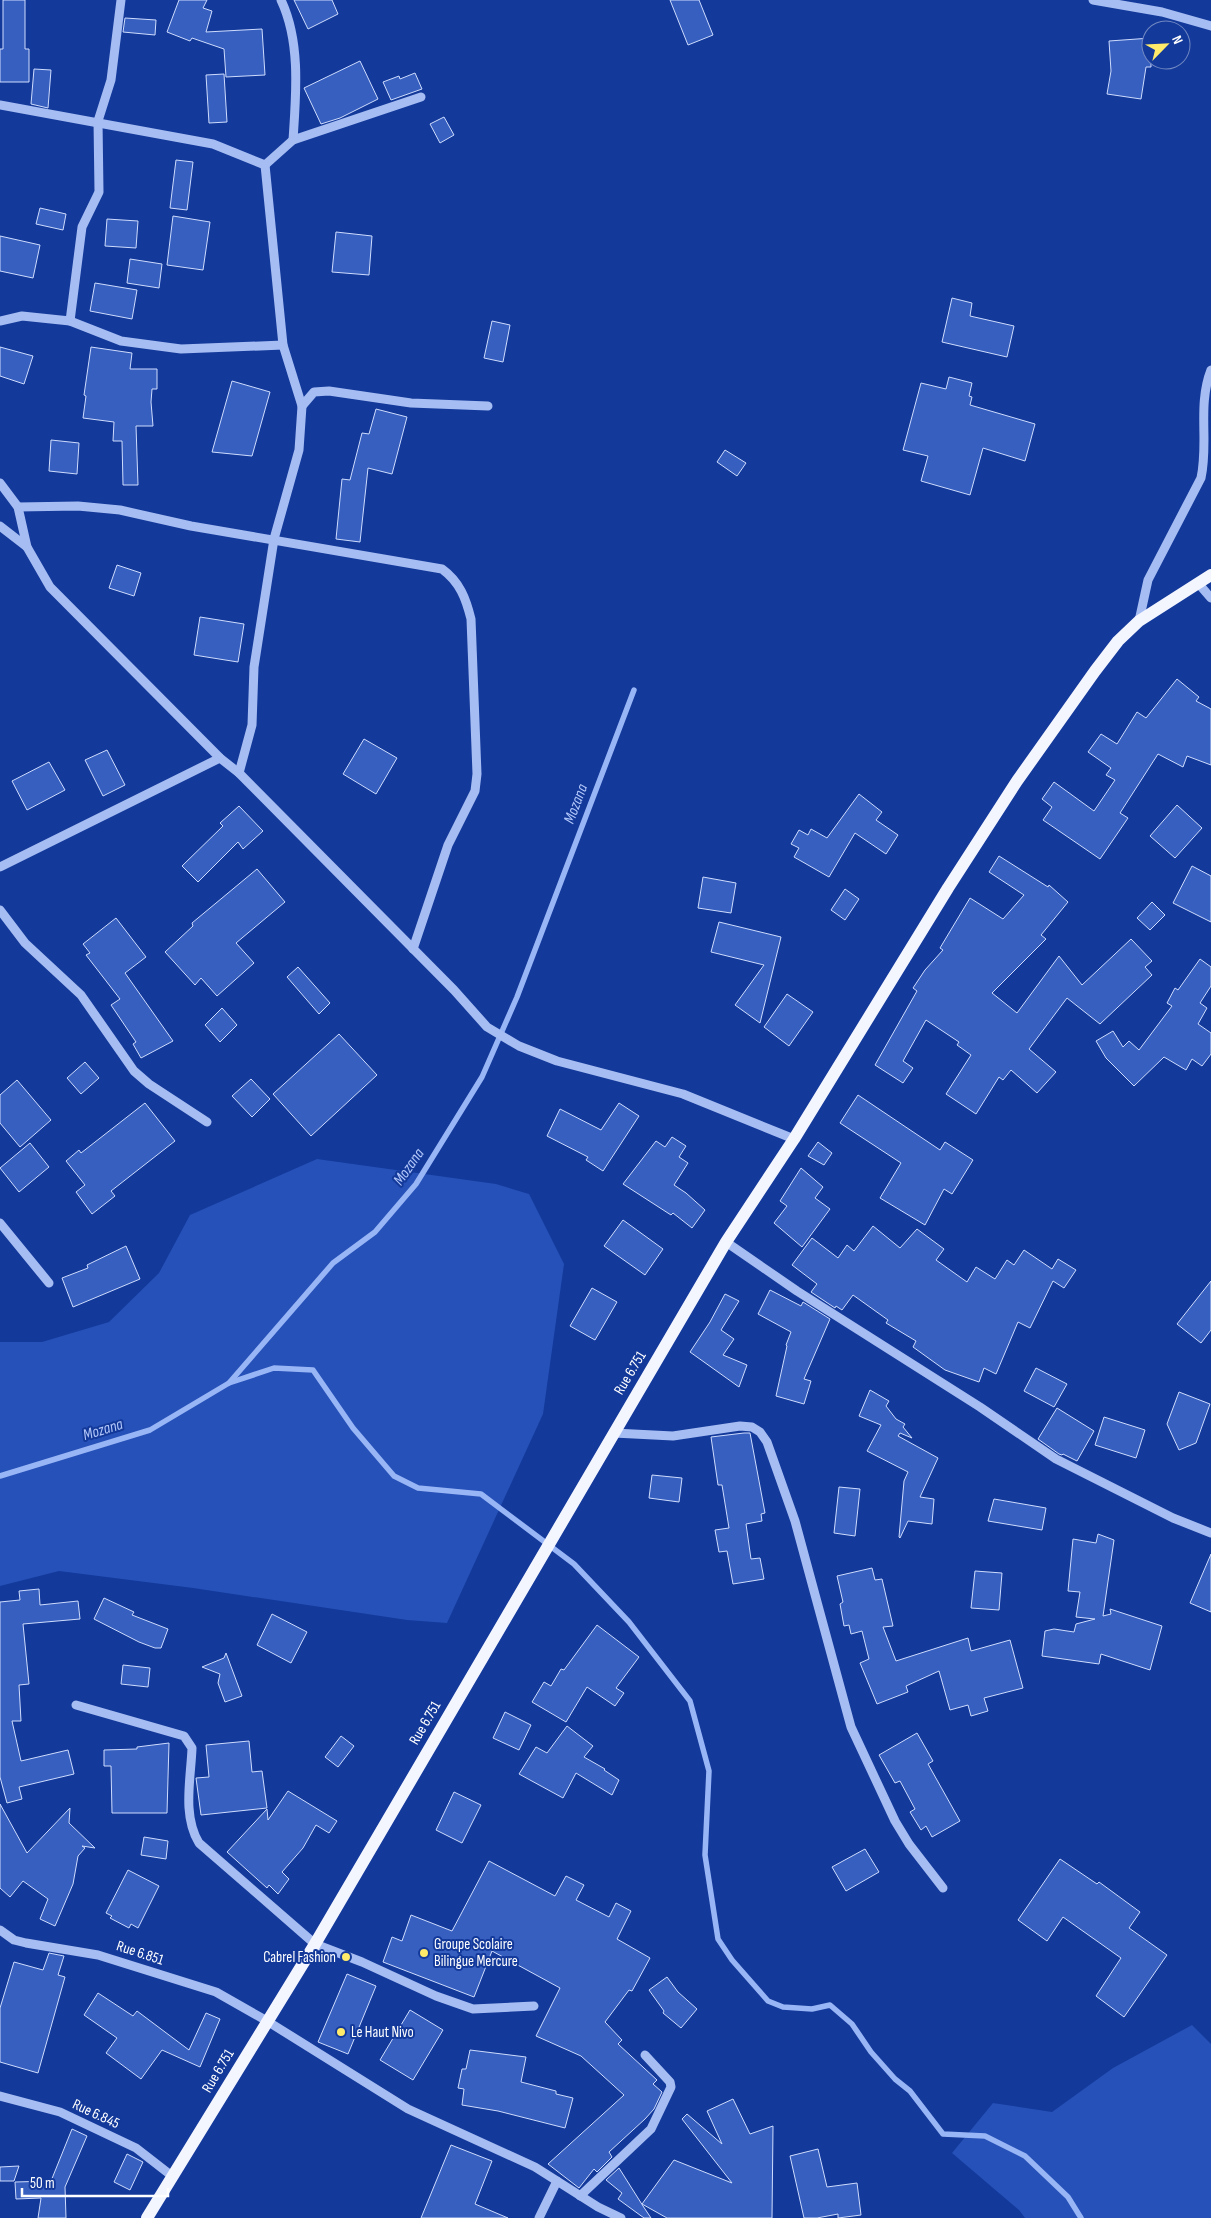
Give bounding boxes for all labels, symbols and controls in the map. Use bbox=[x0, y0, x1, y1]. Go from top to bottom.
north arrow bbox=[1141, 20, 1191, 70]
text: N bbox=[1168, 33, 1187, 47]
water label: Mozana bbox=[560, 781, 592, 826]
water label: Mozana bbox=[390, 1144, 429, 1189]
street label: Rue 6.751 bbox=[610, 1347, 651, 1398]
water label: Mozana bbox=[81, 1415, 126, 1445]
street label: Rue 6.751 bbox=[405, 1697, 445, 1748]
place label: Groupe Scolaire Bilingue Mercure bbox=[434, 1935, 518, 1971]
street label: Rue 6.851 bbox=[114, 1936, 167, 1970]
marker: Groupe Scolaire Bilingue Mercure bbox=[418, 1947, 430, 1959]
place label: Cabrel Fashion bbox=[263, 1948, 336, 1967]
marker: Cabrel Fashion bbox=[340, 1951, 352, 1963]
place label: Le Haut Nivo bbox=[351, 2023, 414, 2042]
marker: Le Haut Nivo bbox=[335, 2026, 347, 2038]
street label: Rue 6.751 bbox=[198, 2045, 239, 2096]
street label: Rue 6.845 bbox=[69, 2095, 123, 2133]
scale bar bbox=[22, 2166, 169, 2198]
text: 50 m bbox=[30, 2174, 55, 2193]

